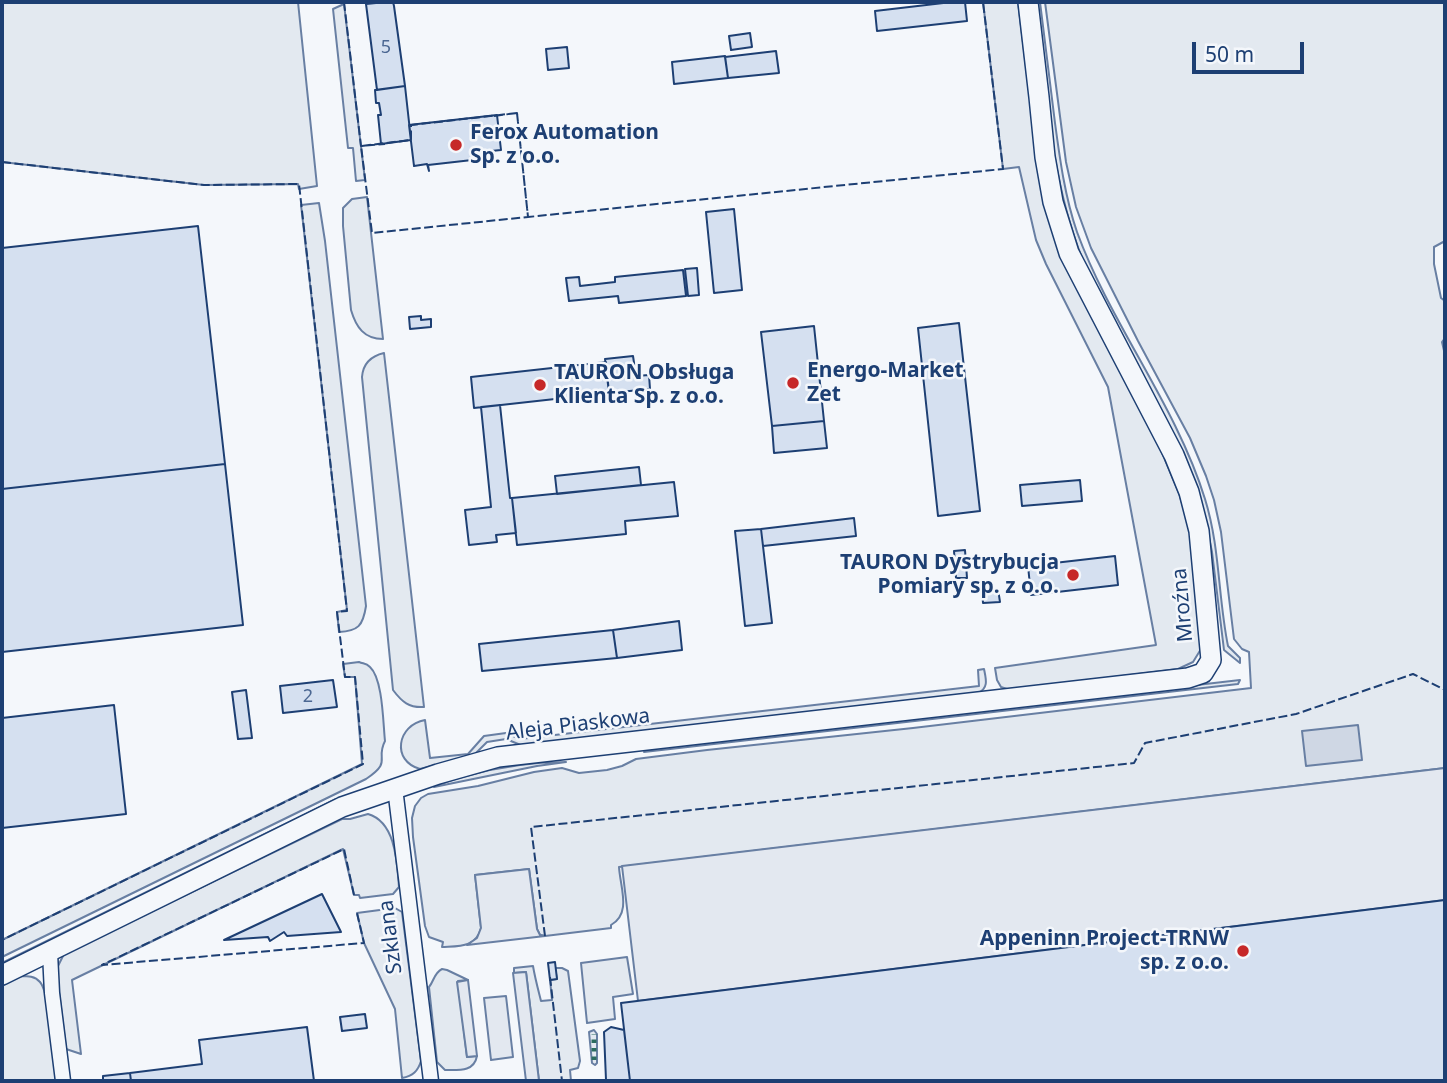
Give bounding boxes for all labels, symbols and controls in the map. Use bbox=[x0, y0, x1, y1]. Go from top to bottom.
scale bar bbox=[1195, 28, 1307, 72]
house number: 5 bbox=[381, 37, 391, 59]
text: 50 m bbox=[1205, 40, 1254, 68]
place label: Ferox Automation Sp. z o.o. bbox=[470, 120, 659, 170]
marker: Ferox Automation Sp. z o.o. bbox=[448, 137, 464, 153]
place label: Energo-Market Zet bbox=[807, 358, 964, 408]
place label: TAURON Obsługa Klienta Sp. z o.o. bbox=[554, 360, 734, 410]
marker: Energo-Market Zet bbox=[785, 375, 801, 391]
marker: TAURON Obsługa Klienta Sp. z o.o. bbox=[532, 377, 548, 393]
place label: TAURON Dystrybucja Pomiary sp. z o.o. bbox=[840, 550, 1059, 600]
marker: TAURON Dystrybucja Pomiary sp. z o.o. bbox=[1065, 567, 1081, 583]
street label: Mroźna bbox=[1167, 567, 1199, 643]
house number: 2 bbox=[303, 686, 313, 708]
street label: Aleja Piaskowa bbox=[504, 704, 652, 746]
street label: Szklana bbox=[374, 898, 408, 976]
place label: Appeninn Project-TRNW sp. z o.o. bbox=[980, 926, 1229, 976]
marker: Appeninn Project-TRNW sp. z o.o. bbox=[1235, 943, 1251, 959]

